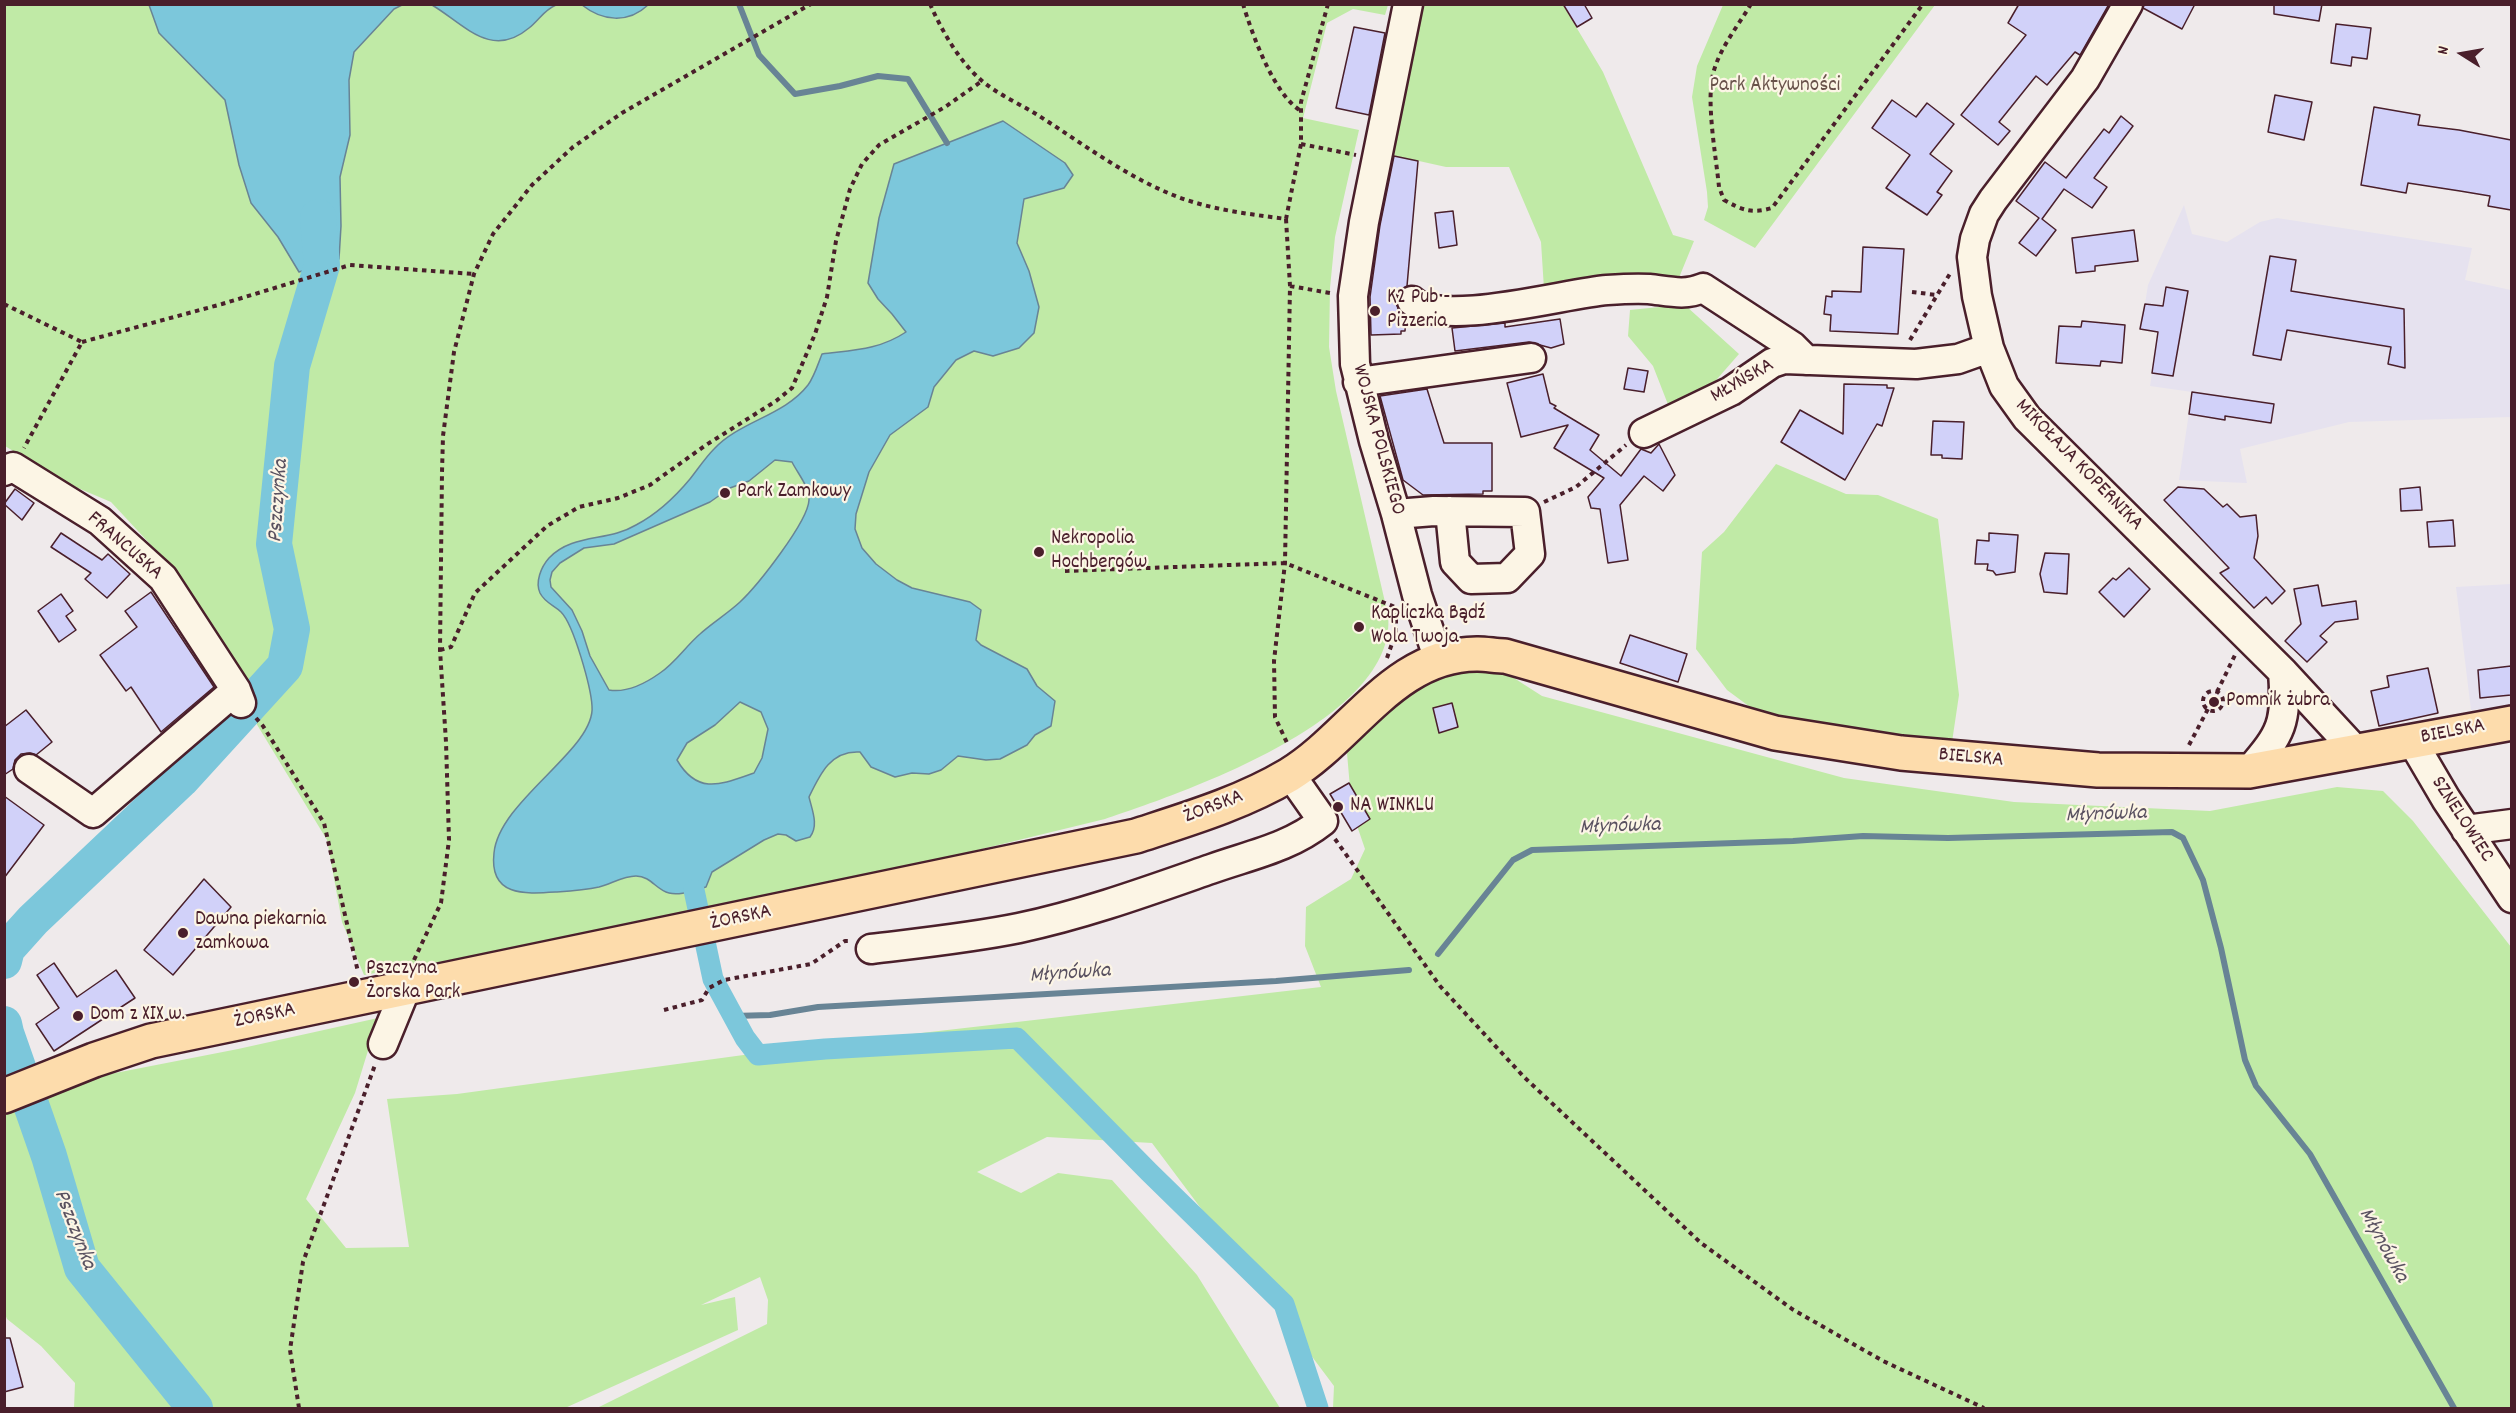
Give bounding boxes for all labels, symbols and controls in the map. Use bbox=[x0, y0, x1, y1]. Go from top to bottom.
north arrow bbox=[2432, 24, 2492, 84]
text: N bbox=[2432, 44, 2456, 57]
park label: Park Aktywności bbox=[1710, 74, 1840, 100]
place label: K2 Pub - Pizzeria bbox=[1387, 286, 1450, 336]
marker: K2 Pub - Pizzeria bbox=[1368, 304, 1382, 318]
street label: MŁYŃSKA bbox=[1707, 354, 1779, 410]
street label: WOJSKA POLSKIEGO bbox=[1345, 362, 1409, 518]
street label: MIKOŁAJA KOPERNIKA bbox=[2009, 395, 2147, 537]
water label: Pszczynka bbox=[264, 459, 296, 543]
place label: Park Zamkowy bbox=[737, 480, 851, 506]
marker: Park Zamkowy bbox=[718, 486, 732, 500]
street label: FRANCUSKA bbox=[81, 507, 167, 587]
place label: Nekropolia Hochbergów bbox=[1051, 527, 1147, 577]
marker: Nekropolia Hochbergów bbox=[1032, 545, 1046, 559]
place label: Kapliczka Bądź Wola Twoja bbox=[1371, 602, 1485, 652]
marker: Kapliczka Bądź Wola Twoja bbox=[1352, 620, 1366, 634]
place label: Pomnik żubra bbox=[2226, 689, 2330, 715]
marker: Pomnik żubra bbox=[2207, 695, 2221, 709]
street label: BIELSKA bbox=[2419, 714, 2487, 752]
street label: BIELSKA bbox=[1938, 744, 2004, 774]
street label: SZNELOWIEC bbox=[2424, 772, 2498, 868]
street label: ŻORSKA bbox=[1180, 785, 1248, 831]
place label: NA WINKLU bbox=[1350, 794, 1434, 820]
marker: NA WINKLU bbox=[1331, 800, 1345, 814]
water label: Młynówka bbox=[2065, 801, 2147, 831]
water label: Młynówka bbox=[1579, 813, 1661, 843]
street label: ŻORSKA bbox=[708, 900, 774, 938]
place label: Dawna piekarnia zamkowa bbox=[195, 908, 326, 958]
marker: Dawna piekarnia zamkowa bbox=[176, 926, 190, 940]
place label: Pszczyna Żorska Park bbox=[366, 957, 460, 1007]
water label: Młynówka bbox=[1029, 959, 1111, 991]
marker: Pszczyna Żorska Park bbox=[347, 975, 361, 989]
street label: ŻORSKA bbox=[232, 998, 298, 1036]
place label: Dom z XIX w. bbox=[90, 1003, 185, 1029]
marker: Dom z XIX w. bbox=[71, 1009, 85, 1023]
water label: Pszczynka bbox=[46, 1186, 100, 1274]
water label: Młynówka bbox=[2351, 1204, 2413, 1288]

